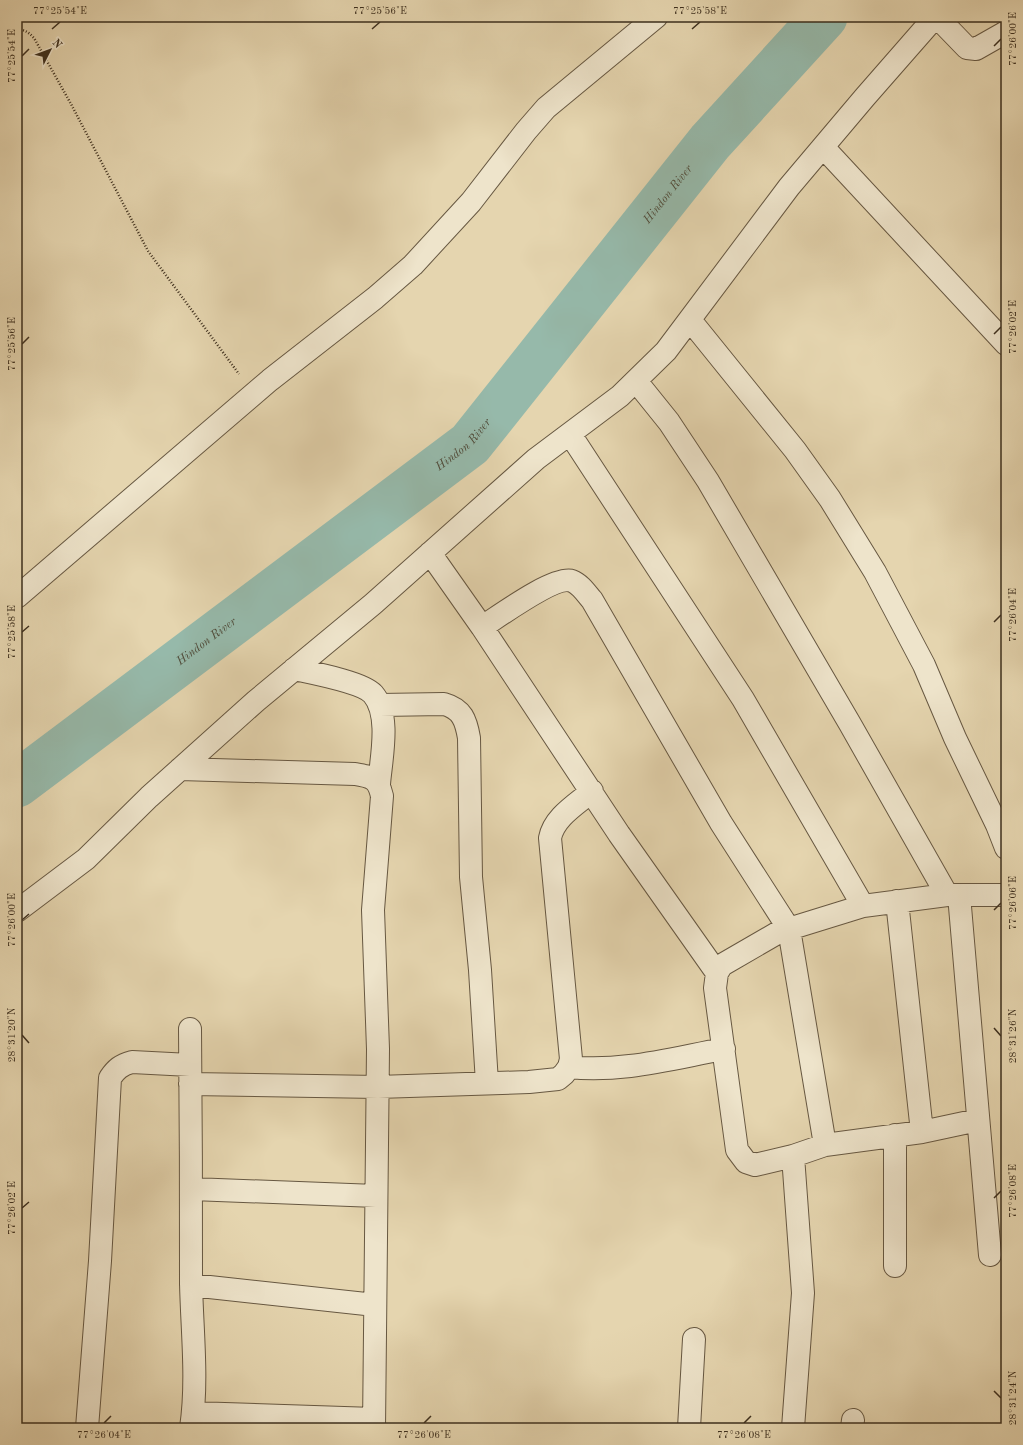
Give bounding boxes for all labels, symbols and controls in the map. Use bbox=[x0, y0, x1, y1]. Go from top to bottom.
text: 77°25'54"E bbox=[33, 6, 87, 16]
text: 77°25'56"E bbox=[353, 6, 407, 16]
text: 77°25'58"E bbox=[673, 6, 727, 16]
text: 77°26'00"E bbox=[1008, 12, 1018, 66]
text: 77°25'54"E bbox=[7, 29, 17, 83]
north arrow bbox=[30, 30, 70, 70]
text: N bbox=[49, 38, 64, 52]
water label: Hindon River bbox=[641, 162, 696, 227]
text: 77°26'02"E bbox=[1008, 300, 1018, 354]
text: 77°25'56"E bbox=[7, 317, 17, 371]
water label: Hindon River bbox=[433, 416, 494, 474]
text: 77°26'04"E bbox=[1008, 588, 1018, 642]
text: 77°25'58"E bbox=[7, 605, 17, 659]
water label: Hindon River bbox=[174, 615, 239, 668]
text: 77°26'06"E bbox=[1008, 876, 1018, 930]
text: 77°26'00"E bbox=[7, 893, 17, 947]
text: 28°31'20"N bbox=[7, 1007, 17, 1062]
text: 28°31'26"N bbox=[1008, 1008, 1018, 1063]
text: 77°26'08"E bbox=[1008, 1164, 1018, 1218]
text: 77°26'02"E bbox=[7, 1181, 17, 1235]
text: 28°31'24"N bbox=[1008, 1370, 1018, 1425]
text: 77°26'04"E bbox=[77, 1430, 131, 1440]
text: 77°26'06"E bbox=[397, 1430, 451, 1440]
text: 77°26'08"E bbox=[717, 1430, 771, 1440]

